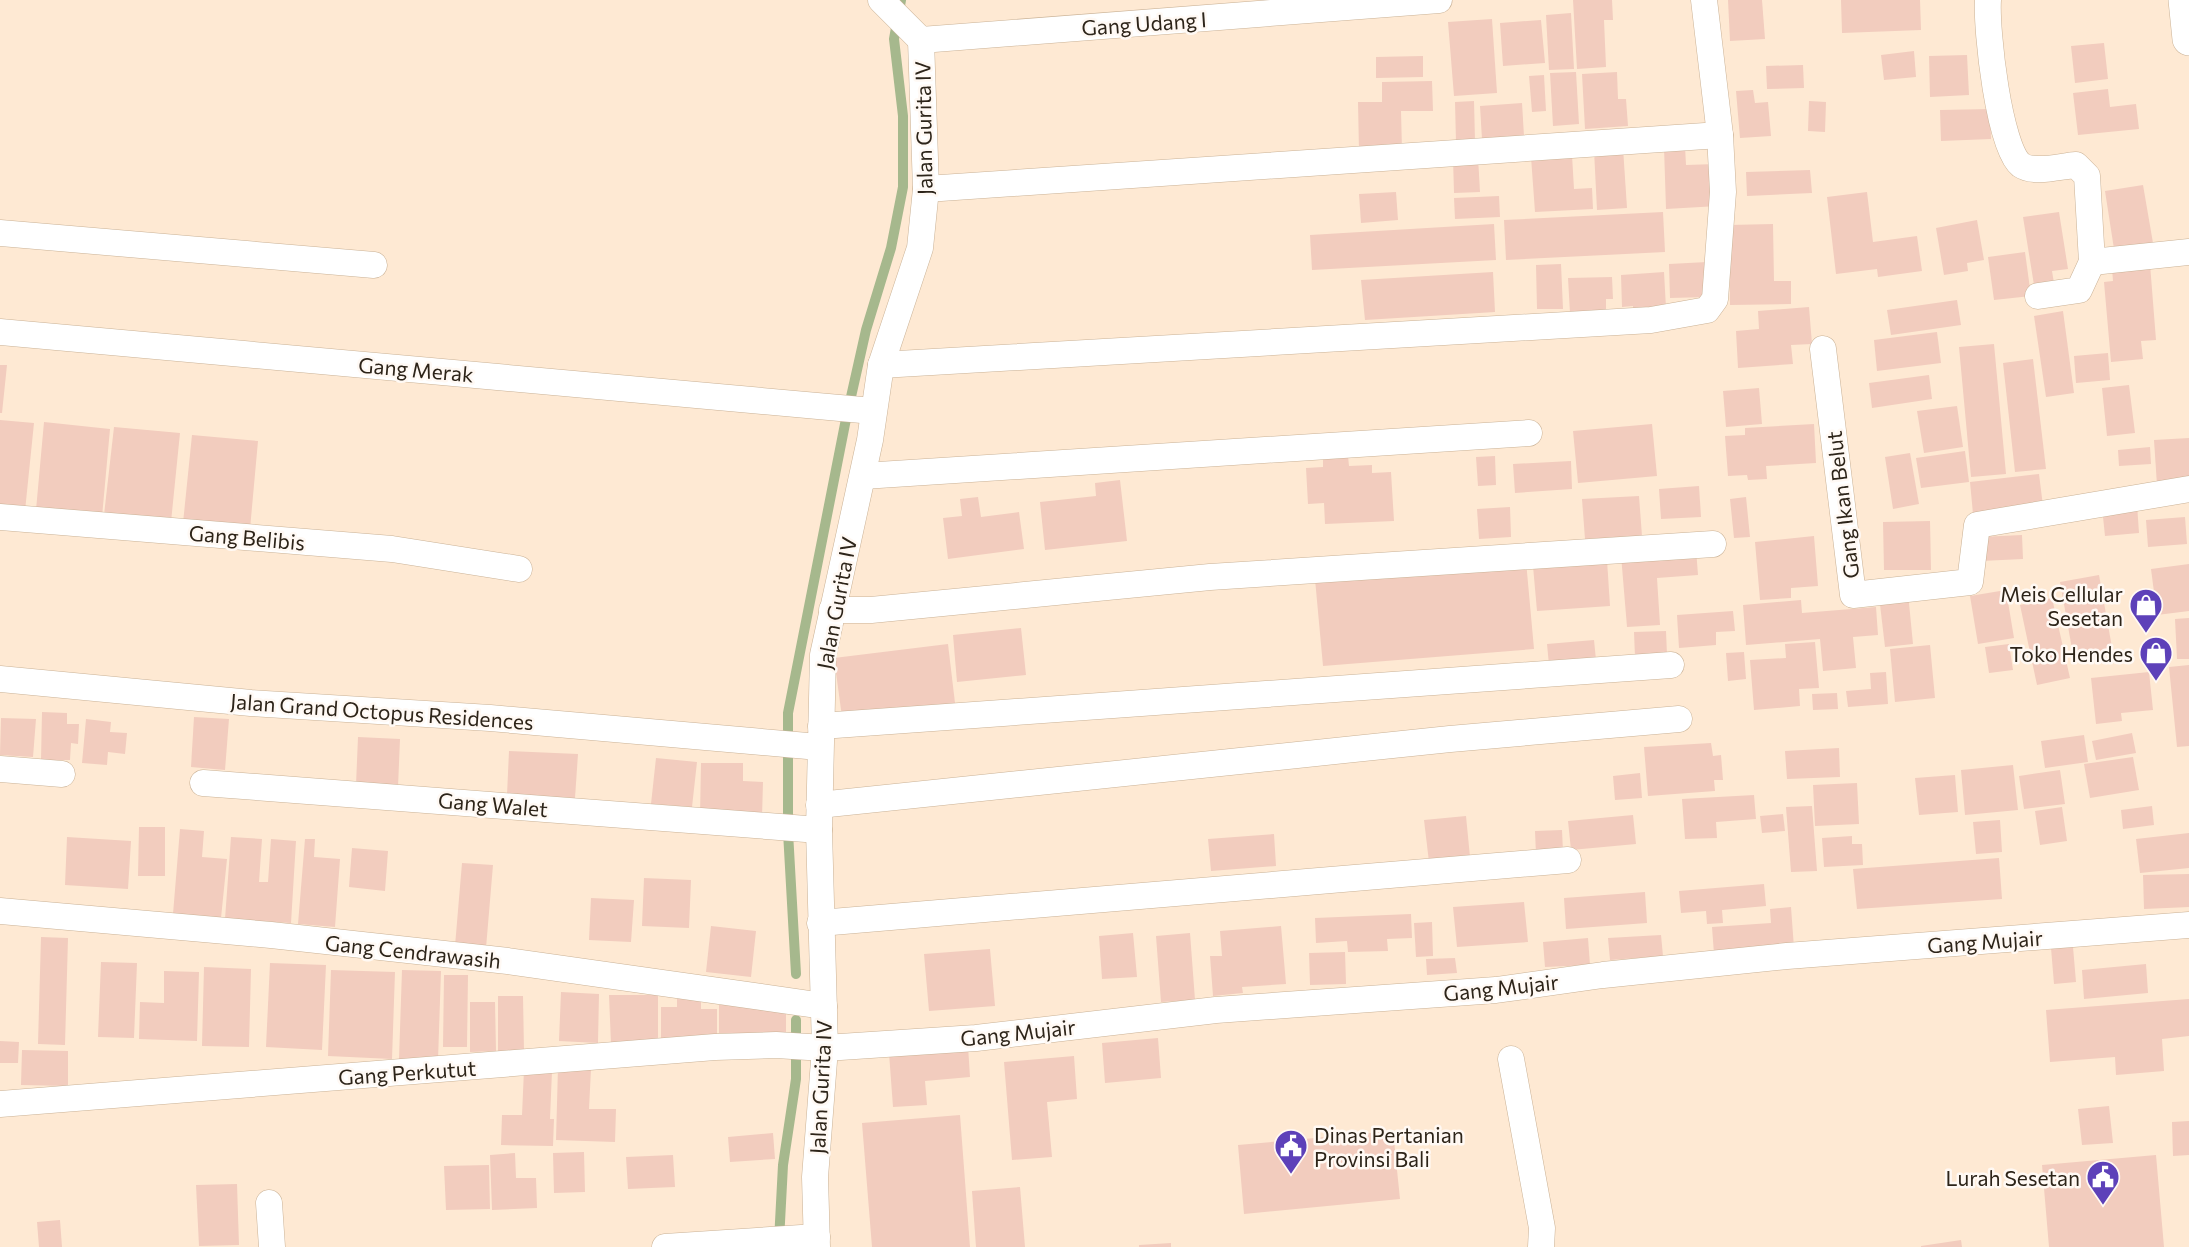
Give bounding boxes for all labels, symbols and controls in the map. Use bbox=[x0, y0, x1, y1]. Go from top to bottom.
street label: Gang Udang I bbox=[1080, 6, 1208, 40]
street label: Jalan Gurita IV bbox=[909, 61, 937, 195]
street label: Gang Merak bbox=[357, 352, 475, 386]
street label: Gang Ikan Belut bbox=[1821, 430, 1863, 580]
street label: Gang Belibis bbox=[188, 519, 306, 555]
street label: Jalan Gurita IV bbox=[811, 535, 861, 671]
place label: Meis Cellular Sesetan bbox=[2000, 581, 2123, 630]
shop icon: Meis Cellular Sesetan bbox=[2128, 587, 2164, 634]
shop icon: Toko Hendes bbox=[2138, 635, 2174, 682]
place label: Toko Hendes bbox=[2010, 641, 2133, 666]
street label: Jalan Grand Octopus Residences bbox=[229, 688, 535, 734]
street label: Gang Walet bbox=[437, 787, 549, 821]
street label: Gang Mujair bbox=[1926, 924, 2044, 958]
street label: Gang Cendrawasih bbox=[324, 929, 502, 973]
street label: Gang Mujair bbox=[1442, 969, 1560, 1005]
street label: Gang Mujair bbox=[959, 1014, 1077, 1050]
street label: Jalan Gurita IV bbox=[804, 1019, 836, 1155]
street label: Gang Perkutut bbox=[337, 1055, 477, 1089]
place label: Dinas Pertanian Provinsi Bali bbox=[1314, 1122, 1464, 1171]
public building icon: Dinas Pertanian Provinsi Bali bbox=[1273, 1128, 1309, 1175]
public building icon: Lurah Sesetan bbox=[2085, 1159, 2121, 1206]
place label: Lurah Sesetan bbox=[1946, 1165, 2080, 1190]

